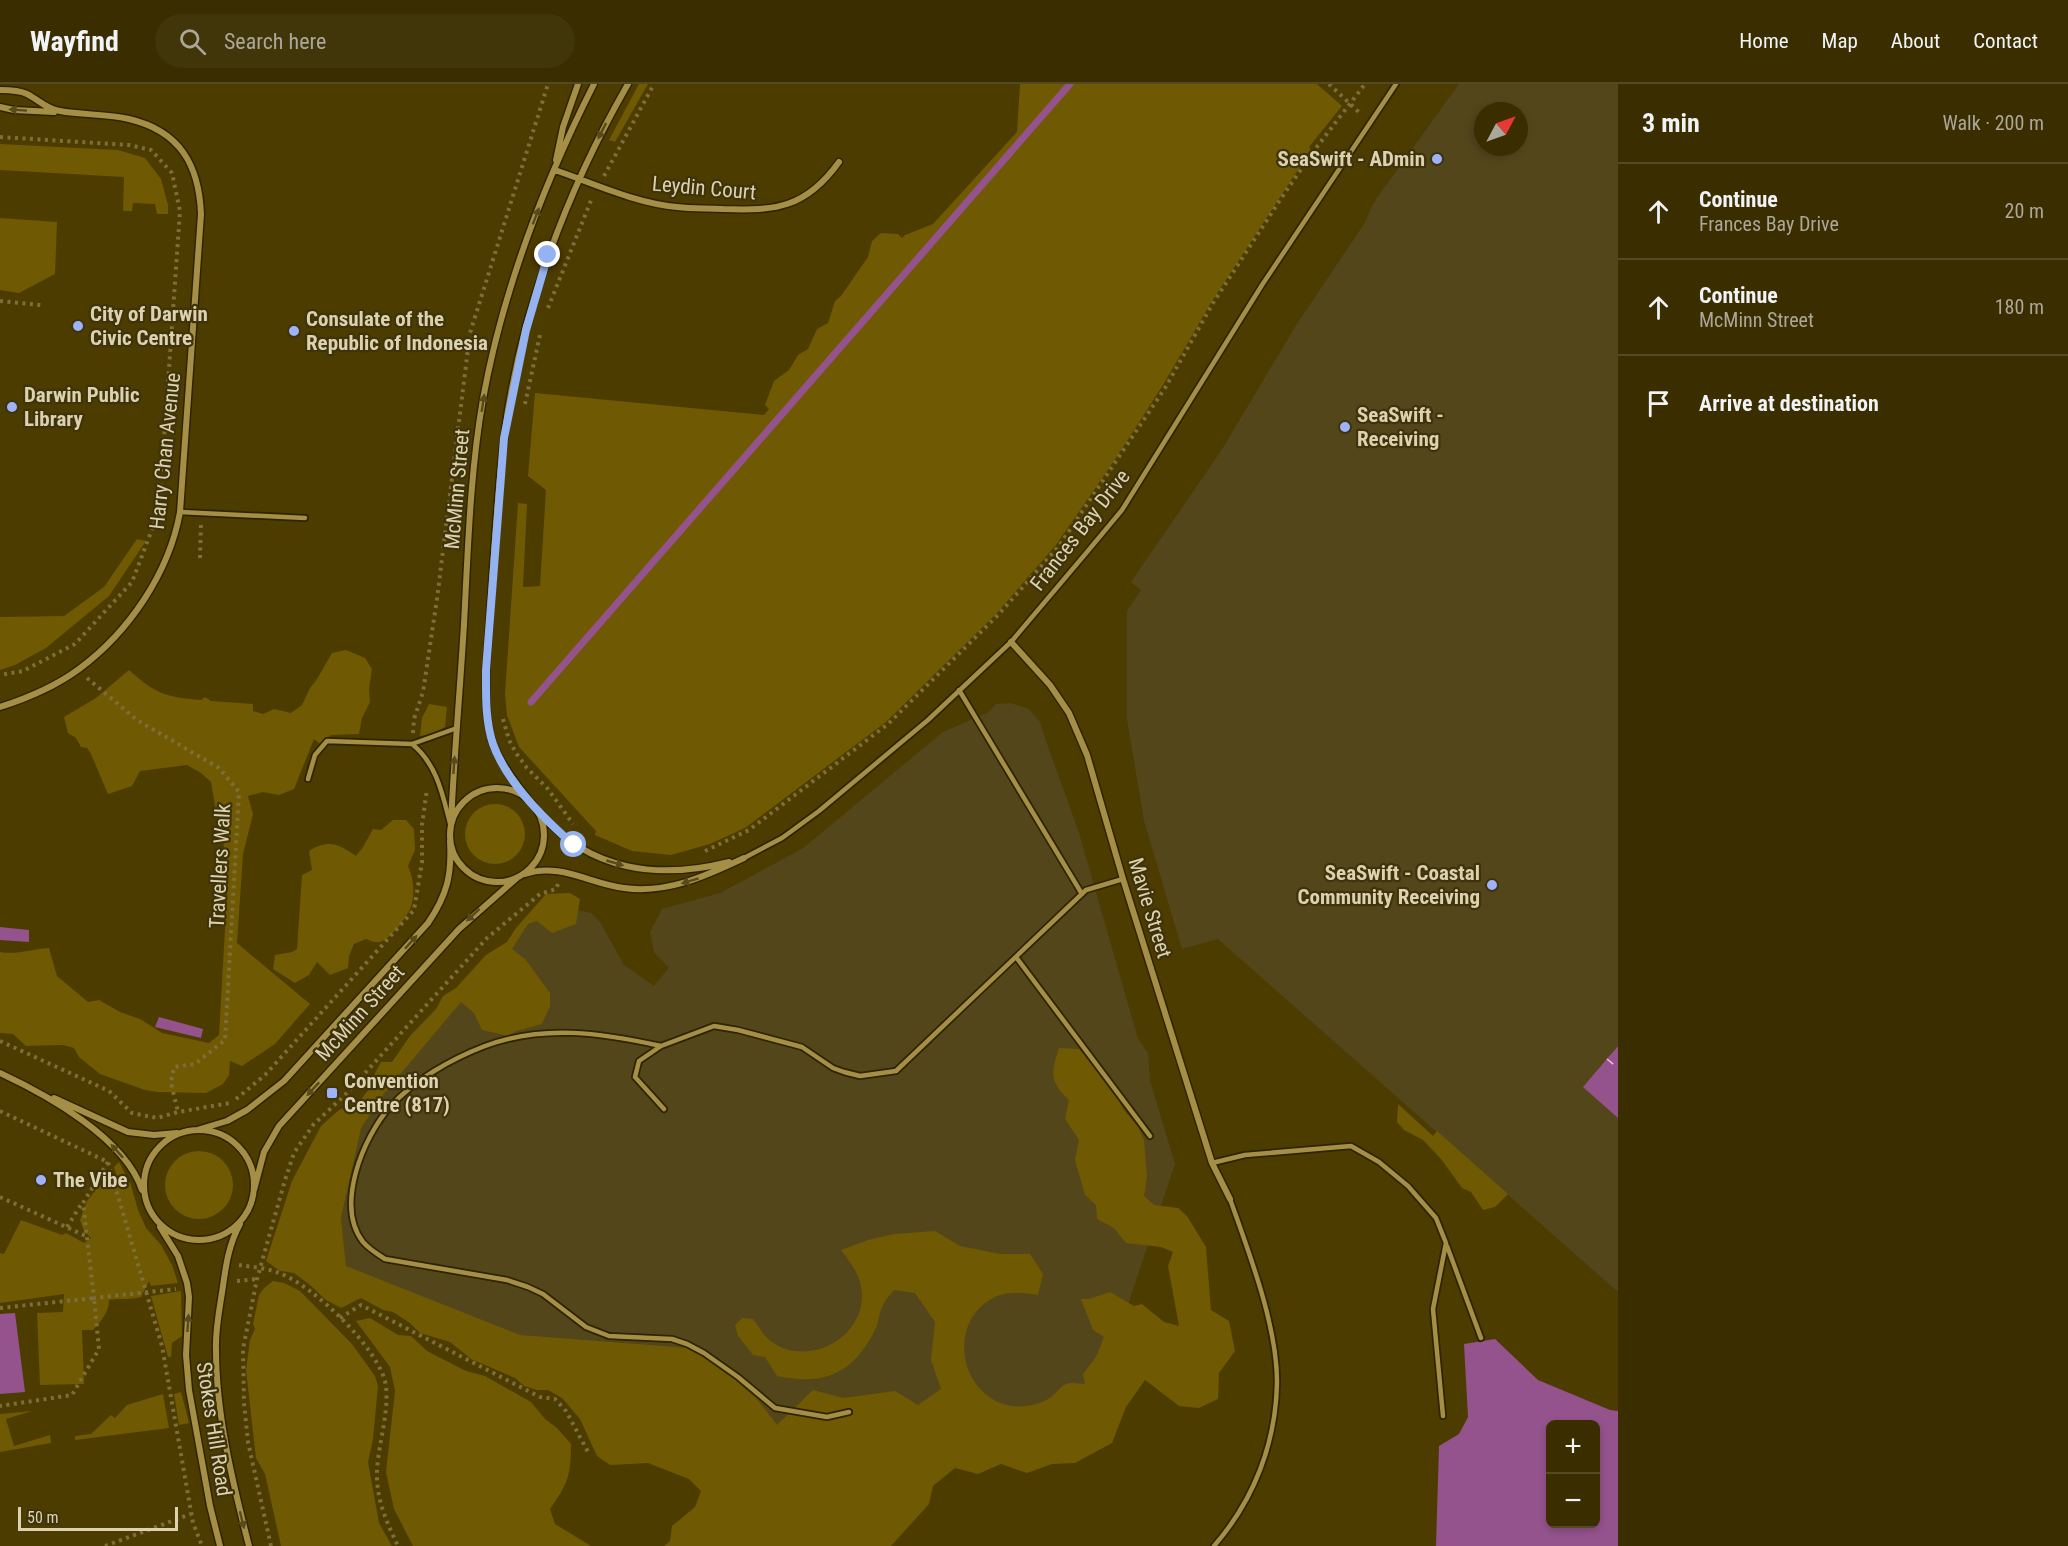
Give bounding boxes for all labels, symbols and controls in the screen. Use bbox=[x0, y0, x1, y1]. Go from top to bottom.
search box bbox=[155, 14, 575, 68]
text: Wayfind bbox=[30, 25, 119, 58]
icon: search bbox=[176, 25, 209, 58]
text: Search here bbox=[224, 29, 326, 54]
text: Home bbox=[1739, 29, 1789, 53]
text: Map bbox=[1822, 29, 1858, 53]
text: About bbox=[1891, 29, 1940, 53]
text: Contact bbox=[1973, 29, 2038, 53]
north arrow bbox=[1474, 102, 1528, 156]
one-way arrow bbox=[9, 105, 28, 115]
text: 3 min bbox=[1642, 108, 1700, 138]
text: Walk · 200 m bbox=[1943, 111, 2044, 135]
one-way arrow bbox=[597, 122, 607, 139]
place label: SeaSwift - ADmin bbox=[1278, 147, 1425, 171]
marker: SeaSwift - ADmin bbox=[1430, 152, 1444, 166]
street label: Leydin Court bbox=[651, 172, 757, 204]
text: Continue bbox=[1699, 187, 1778, 212]
icon: ahead bbox=[1642, 195, 1675, 228]
text: 20 m bbox=[2005, 199, 2044, 223]
one-way arrow bbox=[531, 207, 541, 225]
text: Frances Bay Drive bbox=[1699, 212, 1839, 236]
route end bbox=[534, 241, 560, 267]
text: Continue bbox=[1699, 283, 1778, 308]
icon: ahead bbox=[1642, 291, 1675, 324]
text: 180 m bbox=[1995, 295, 2044, 319]
place label: City of Darwin Civic Centre bbox=[90, 302, 208, 350]
place label: Consulate of the Republic of Indonesia bbox=[306, 307, 488, 355]
text: McMinn Street bbox=[1699, 308, 1814, 332]
marker: City of Darwin Civic Centre bbox=[71, 319, 85, 333]
marker: Consulate of the Republic of Indonesia bbox=[287, 324, 301, 338]
street label: Harry Chan Avenue bbox=[145, 371, 185, 530]
place label: Darwin Public Library bbox=[24, 383, 140, 431]
icon: arrive bbox=[1642, 387, 1675, 420]
text: Arrive at destination bbox=[1699, 391, 1879, 416]
one-way arrow bbox=[479, 394, 488, 413]
marker: Darwin Public Library bbox=[5, 400, 19, 414]
place label: SeaSwift - Receiving bbox=[1357, 403, 1444, 451]
marker: SeaSwift - Receiving bbox=[1338, 420, 1352, 434]
street label: McMinn Street bbox=[440, 428, 474, 550]
street label: Frances Bay Drive bbox=[1025, 465, 1135, 595]
one-way arrow bbox=[449, 755, 459, 774]
street label: Travellers Walk bbox=[205, 802, 235, 929]
route start bbox=[560, 831, 586, 857]
street label: Mavie Street bbox=[1123, 855, 1177, 961]
one-way arrow bbox=[606, 859, 624, 868]
place label: SeaSwift - Coastal Community Receiving bbox=[1298, 861, 1480, 909]
one-way arrow bbox=[681, 877, 699, 886]
marker: SeaSwift - Coastal Community Receiving bbox=[1485, 878, 1499, 892]
one-way arrow bbox=[466, 908, 481, 921]
one-way arrow bbox=[404, 935, 417, 950]
street label: McMinn Street bbox=[311, 960, 409, 1066]
place label: Convention Centre (817) bbox=[344, 1069, 450, 1117]
one-way arrow bbox=[306, 1082, 320, 1096]
marker: Convention Centre (817) bbox=[325, 1086, 339, 1100]
one-way arrow bbox=[110, 1144, 124, 1159]
place label: The Vibe bbox=[53, 1168, 127, 1192]
marker: The Vibe bbox=[34, 1173, 48, 1187]
one-way arrow bbox=[183, 1313, 192, 1332]
street label: Stokes Hill Road bbox=[192, 1360, 236, 1498]
map controls bbox=[1546, 1420, 1600, 1528]
button: + bbox=[1546, 1420, 1600, 1474]
button: − bbox=[1546, 1474, 1600, 1528]
scale bar bbox=[18, 1504, 178, 1532]
text: 50 m bbox=[27, 1508, 59, 1527]
one-way arrow bbox=[237, 1510, 247, 1529]

